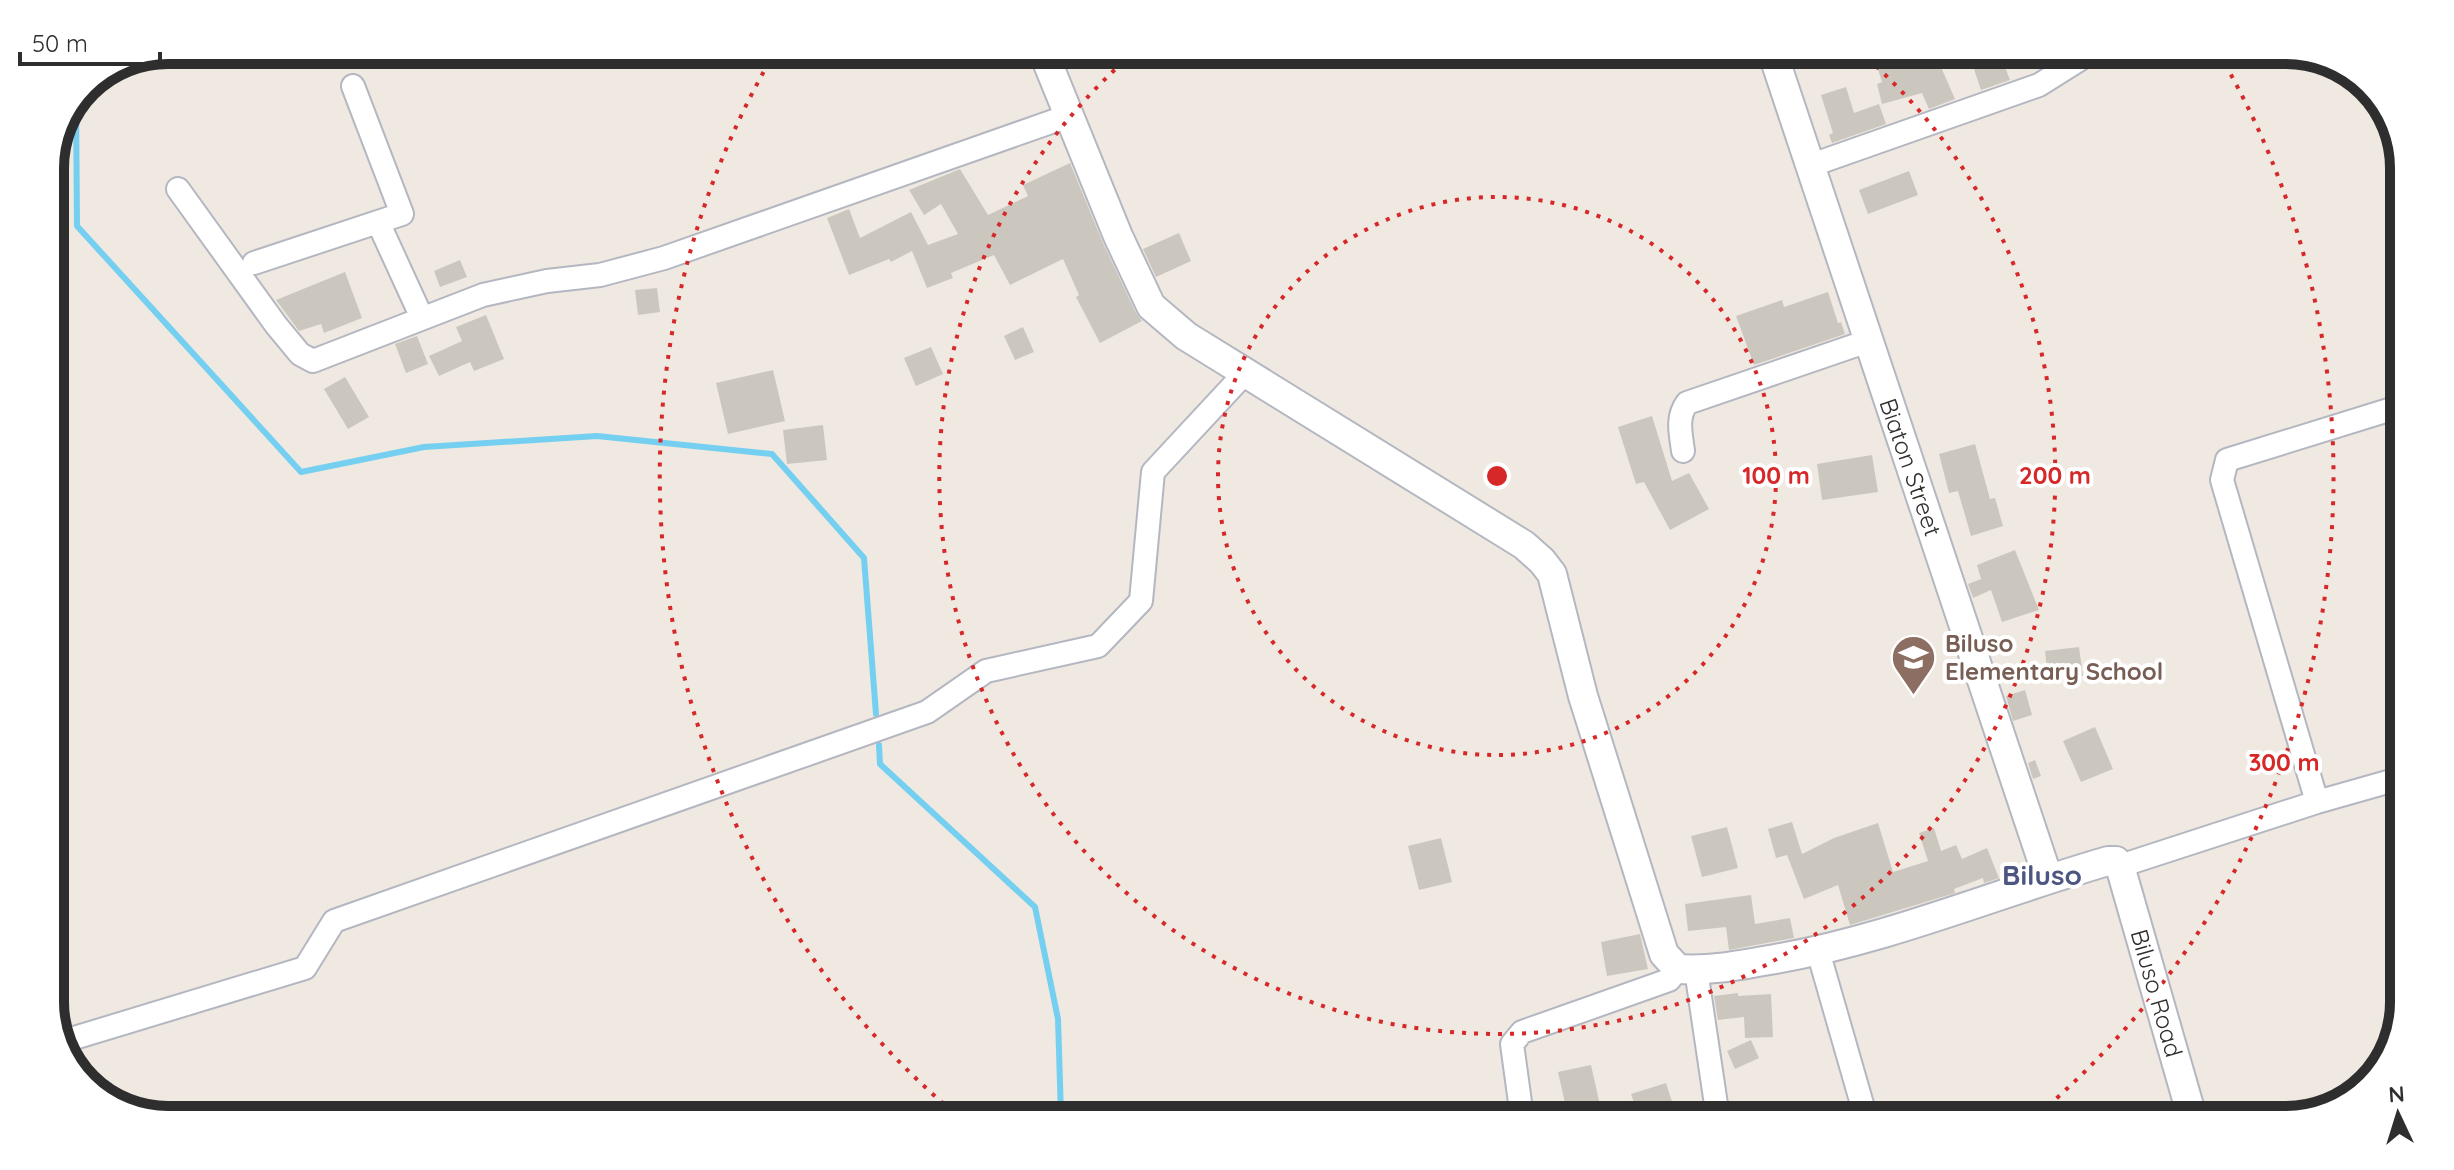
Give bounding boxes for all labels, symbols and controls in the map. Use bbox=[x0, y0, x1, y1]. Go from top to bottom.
scale bar bbox=[20, 16, 160, 66]
text: 50 m bbox=[32, 28, 88, 58]
street label: Biaton Street bbox=[1873, 394, 1949, 540]
text: 100 m bbox=[1742, 460, 1810, 490]
text: 200 m bbox=[2019, 460, 2091, 490]
centre of rings bbox=[1483, 462, 1511, 490]
place label: Biluso Elementary School bbox=[1945, 628, 2163, 686]
school or university icon: Biluso Elementary School bbox=[1890, 633, 1938, 696]
text: 300 m bbox=[2248, 747, 2320, 777]
district label: Biluso bbox=[2002, 857, 2082, 892]
street label: Biluso Road bbox=[2124, 926, 2190, 1060]
north arrow bbox=[2358, 1074, 2438, 1154]
text: N bbox=[2388, 1080, 2406, 1109]

